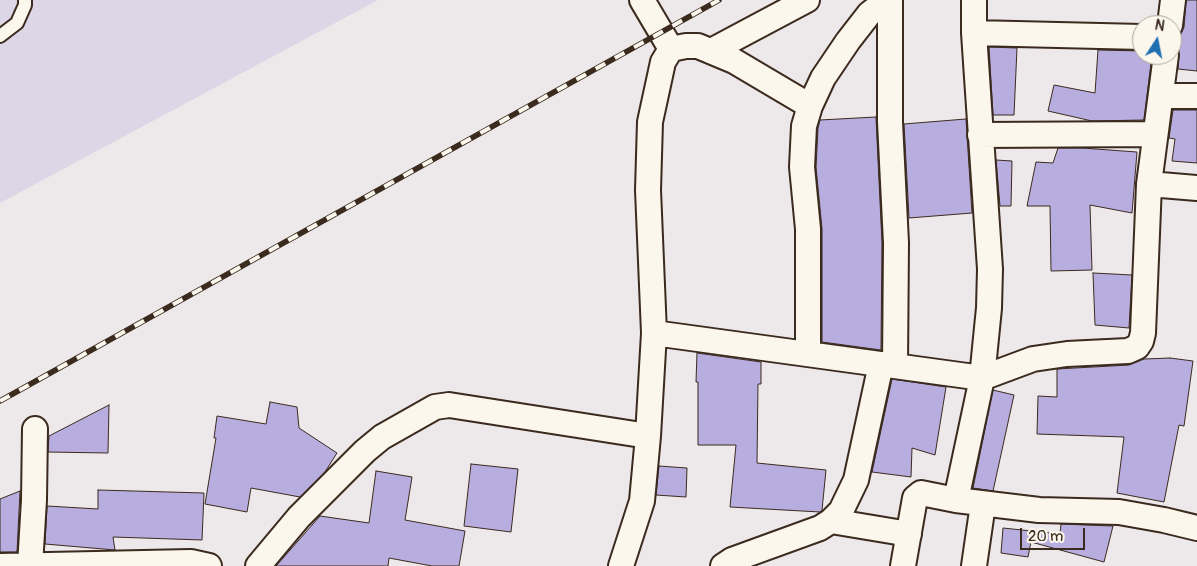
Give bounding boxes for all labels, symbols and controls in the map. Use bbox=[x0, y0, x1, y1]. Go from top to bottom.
north arrow bbox=[1132, 15, 1182, 65]
text: N bbox=[1153, 17, 1166, 35]
scale bar bbox=[1022, 518, 1087, 550]
text: 20 m bbox=[1028, 527, 1063, 546]

